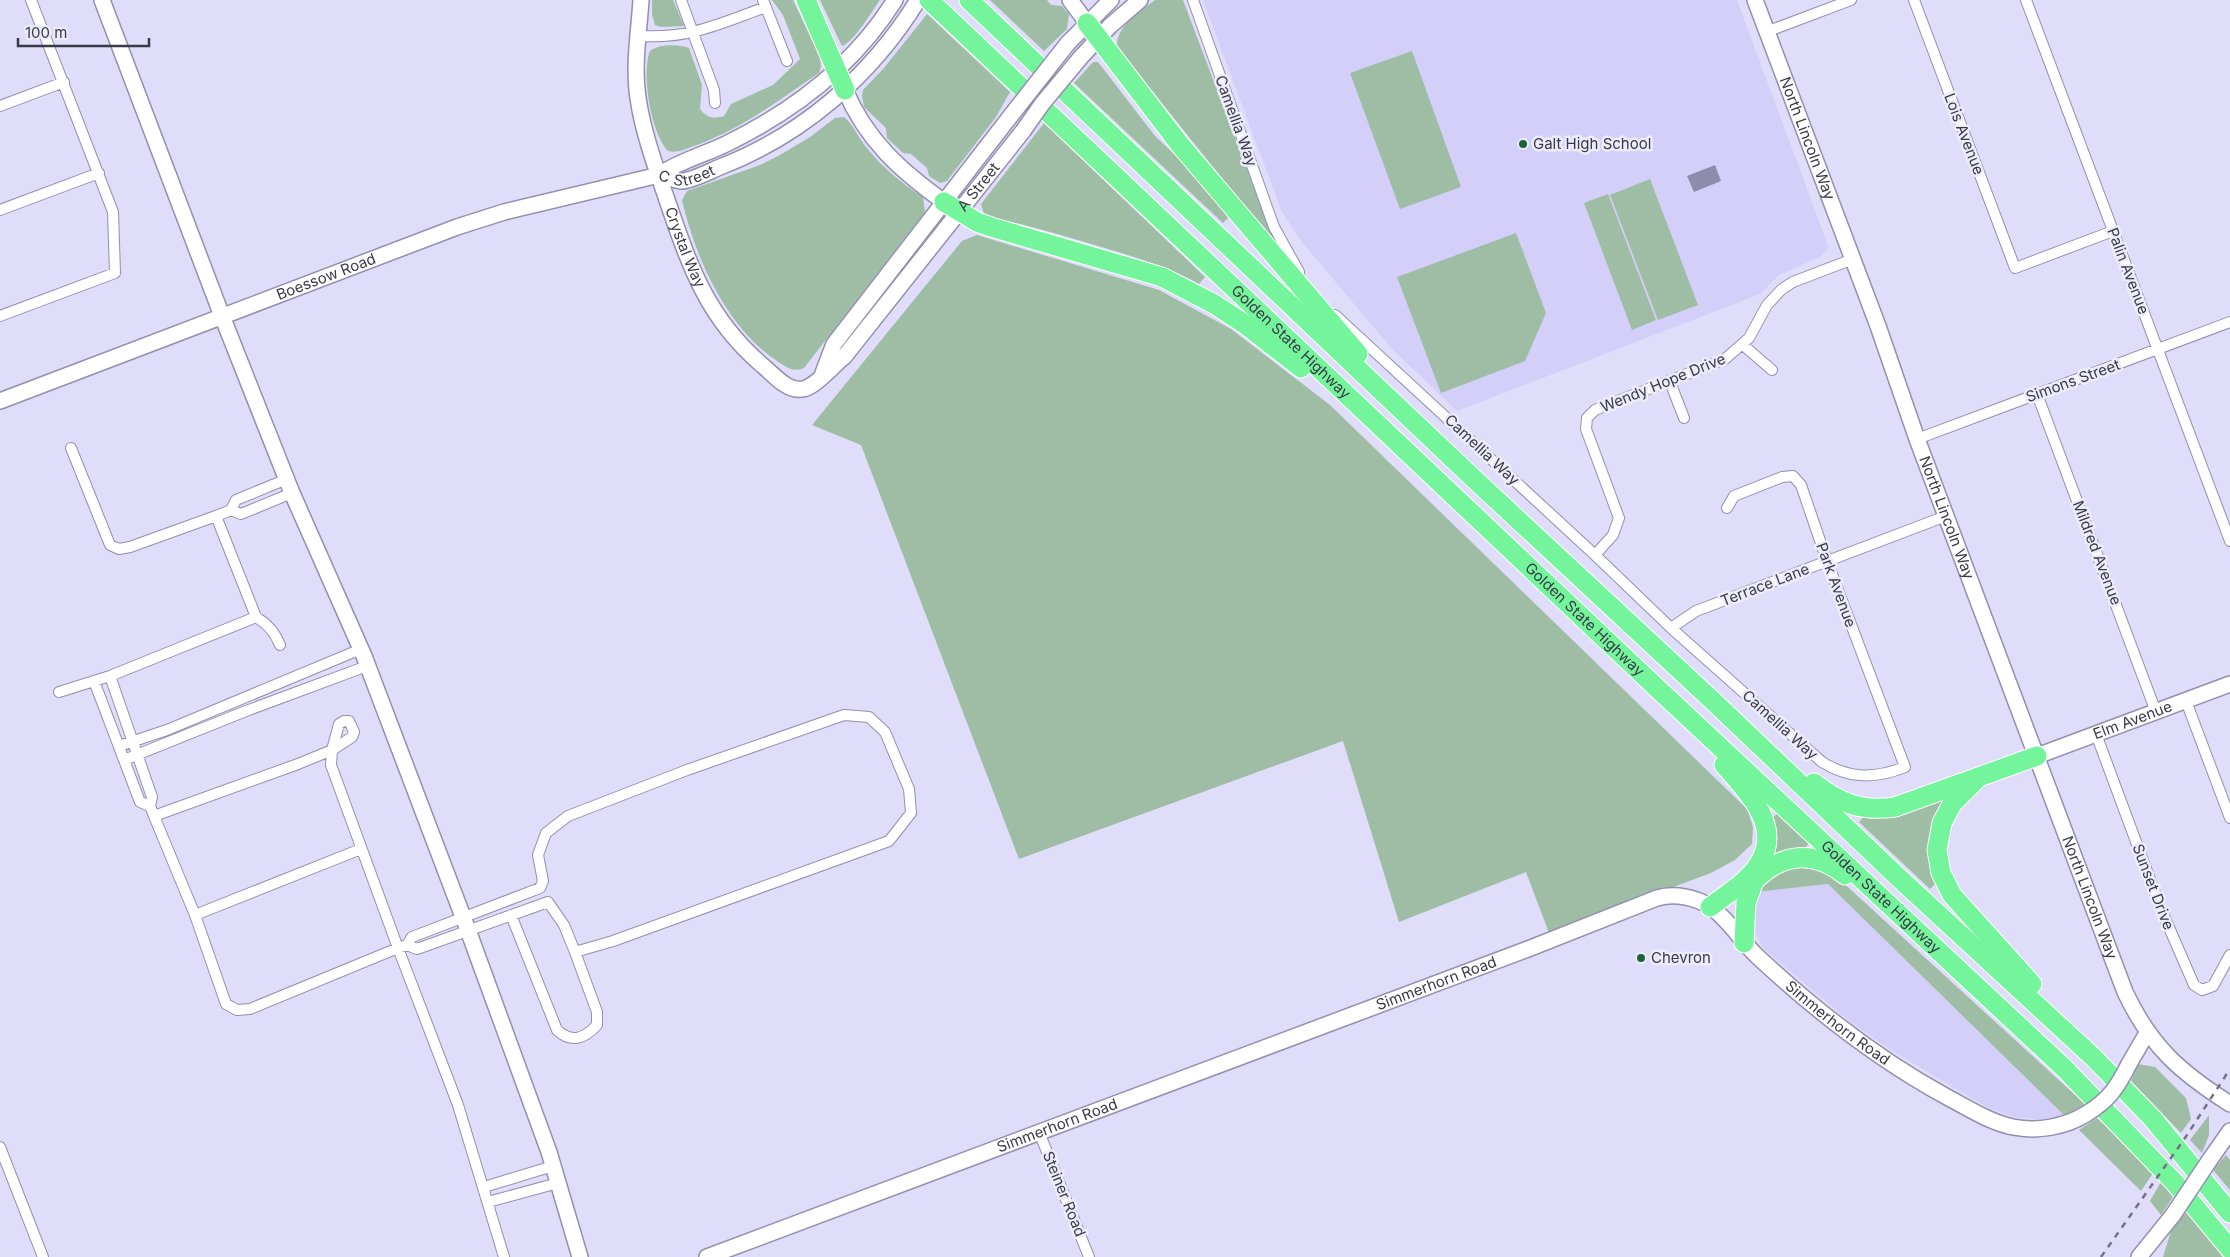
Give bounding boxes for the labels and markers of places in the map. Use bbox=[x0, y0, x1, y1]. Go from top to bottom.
place label: Galt High School bbox=[1533, 134, 1651, 153]
marker: Galt High School bbox=[1517, 138, 1529, 150]
place label: Chevron bbox=[1651, 948, 1711, 967]
marker: Chevron bbox=[1635, 952, 1647, 964]

